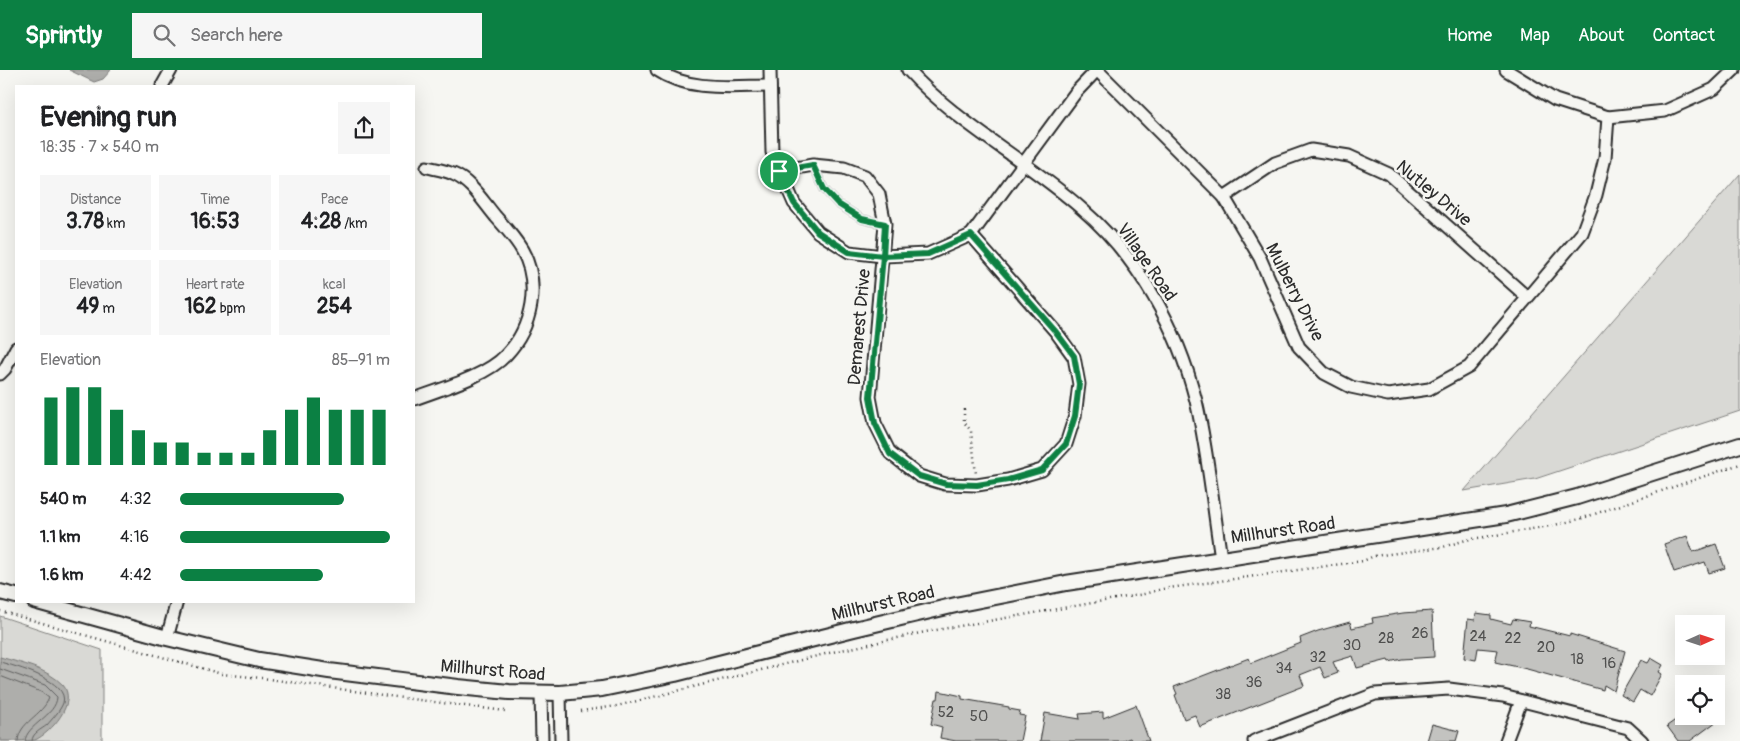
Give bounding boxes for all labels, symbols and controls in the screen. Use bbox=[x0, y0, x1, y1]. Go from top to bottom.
search box bbox=[132, 13, 482, 58]
text: Sprintly bbox=[25, 21, 102, 50]
icon: search bbox=[150, 21, 178, 49]
text: Search here bbox=[190, 23, 283, 47]
text: Home bbox=[1447, 24, 1492, 47]
text: Map bbox=[1520, 24, 1550, 47]
text: About bbox=[1578, 24, 1624, 47]
text: Contact bbox=[1652, 24, 1715, 47]
text: Evening run bbox=[40, 100, 177, 135]
button: share bbox=[338, 102, 390, 154]
text: 18:35 · 7 × 540 m bbox=[40, 137, 159, 157]
pin bbox=[758, 150, 800, 192]
street label: Nutley Drive bbox=[1391, 155, 1476, 232]
icon: arrive bbox=[765, 157, 793, 185]
text: Distance bbox=[70, 191, 121, 208]
text: Time bbox=[200, 191, 230, 208]
text: Pace bbox=[320, 191, 348, 208]
text: 3.78 bbox=[66, 208, 104, 235]
text: 16:53 bbox=[190, 208, 240, 235]
text: 4:28 bbox=[301, 208, 341, 235]
text: km bbox=[104, 215, 125, 232]
text: /km bbox=[341, 215, 368, 232]
street label: Village Road bbox=[1111, 219, 1182, 306]
street label: Mulberry Drive bbox=[1260, 239, 1329, 345]
street label: Demarest Drive bbox=[843, 268, 876, 386]
text: Elevation bbox=[69, 276, 122, 293]
text: Heart rate bbox=[185, 276, 245, 293]
text: kcal bbox=[323, 276, 346, 293]
text: 49 bbox=[76, 293, 99, 320]
text: 162 bbox=[184, 293, 217, 320]
text: 254 bbox=[317, 293, 352, 320]
text: m bbox=[99, 300, 115, 317]
text: bpm bbox=[217, 300, 246, 317]
text: Elevation bbox=[40, 350, 101, 370]
text: 85–91 m bbox=[332, 350, 390, 370]
text: 540 m bbox=[40, 489, 87, 509]
text: 4:32 bbox=[120, 489, 151, 509]
street label: Millhurst Road bbox=[1229, 512, 1337, 549]
text: 1.1 km bbox=[40, 527, 80, 547]
text: 4:16 bbox=[120, 527, 149, 547]
text: 1.6 km bbox=[40, 565, 83, 585]
text: 4:42 bbox=[120, 565, 152, 585]
street label: Millhurst Road bbox=[829, 580, 937, 627]
north arrow bbox=[1675, 615, 1725, 665]
map controls bbox=[1675, 615, 1725, 725]
house number: 26 bbox=[1411, 624, 1429, 643]
house number: 24 bbox=[1469, 627, 1487, 646]
house number: 28 bbox=[1378, 629, 1394, 648]
house number: 22 bbox=[1505, 629, 1521, 648]
house number: 30 bbox=[1343, 636, 1361, 655]
house number: 20 bbox=[1537, 638, 1555, 657]
house number: 32 bbox=[1310, 648, 1326, 667]
house number: 18 bbox=[1570, 650, 1584, 669]
street label: Millhurst Road bbox=[440, 654, 546, 687]
house number: 16 bbox=[1602, 654, 1616, 673]
house number: 34 bbox=[1275, 659, 1293, 678]
house number: 36 bbox=[1245, 673, 1263, 692]
button: locate bbox=[1675, 675, 1725, 725]
house number: 38 bbox=[1215, 685, 1231, 704]
house number: 52 bbox=[938, 703, 954, 722]
house number: 50 bbox=[970, 707, 988, 726]

